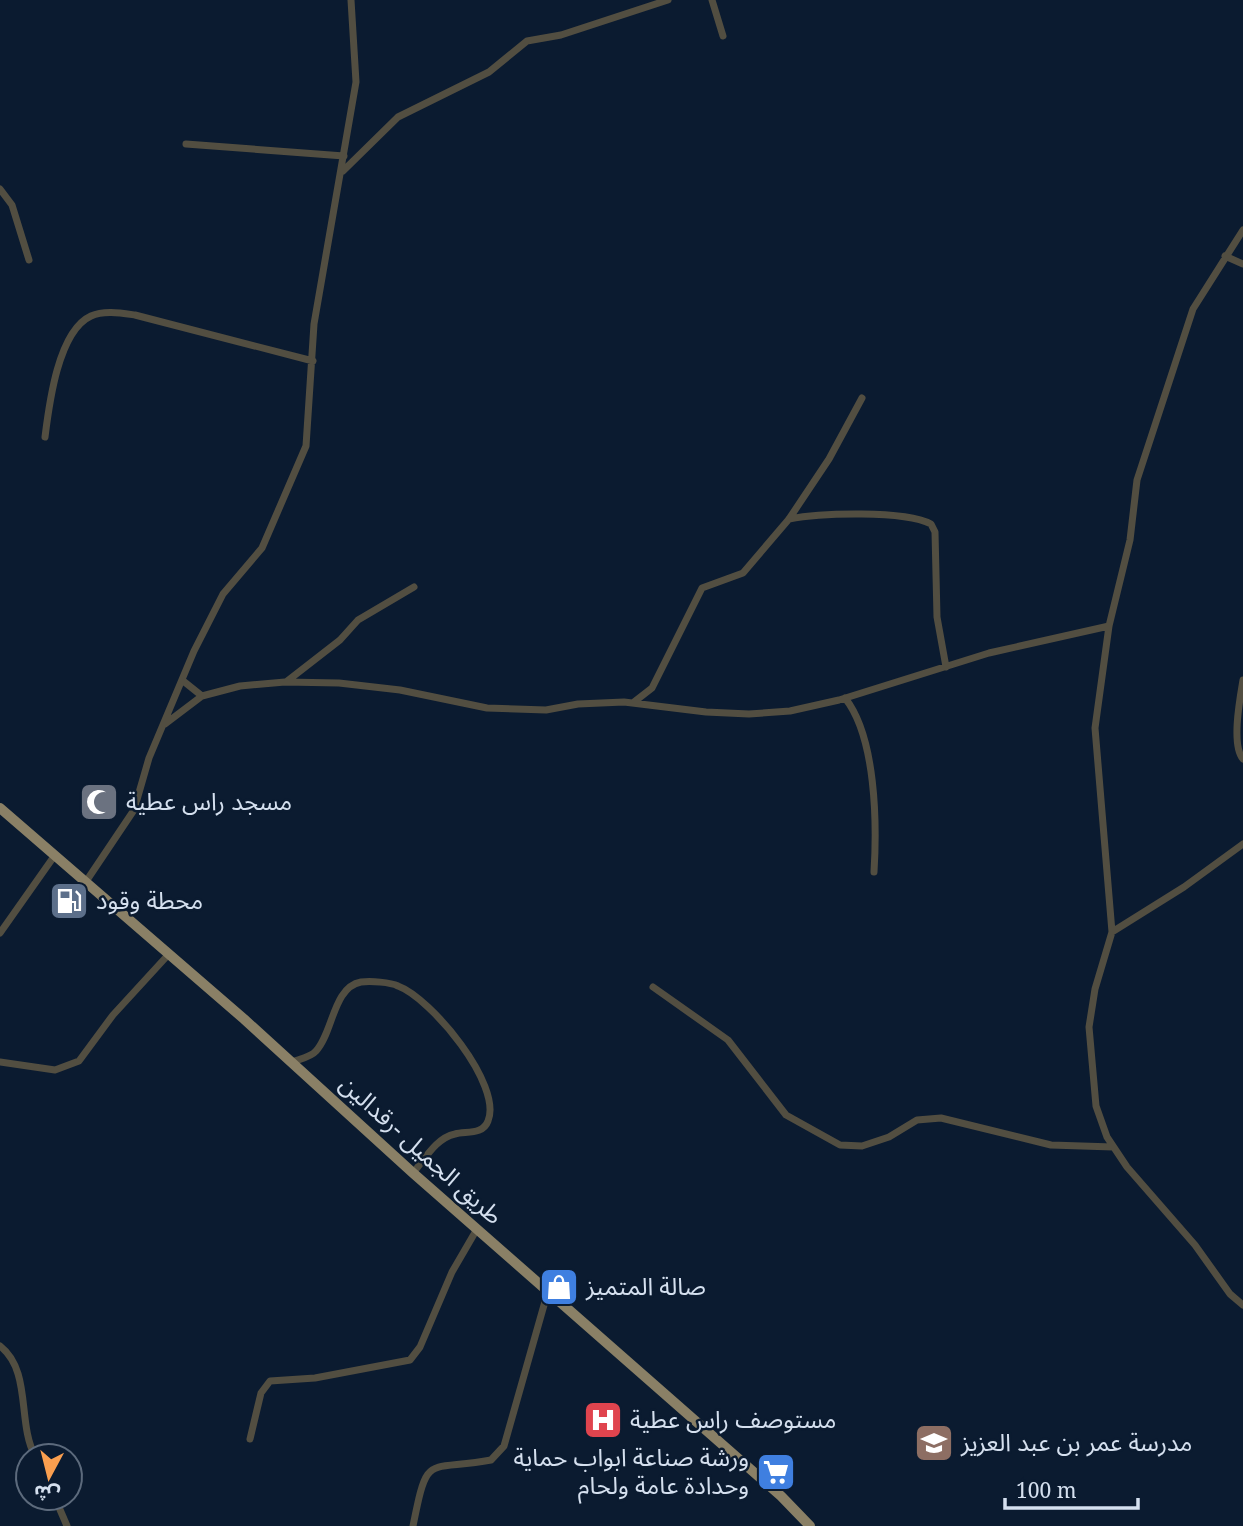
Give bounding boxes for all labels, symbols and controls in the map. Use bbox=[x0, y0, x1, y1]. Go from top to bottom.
mosque icon: مسجد راس عطية bbox=[78, 781, 120, 823]
place label: مسجد راس عطية bbox=[126, 784, 292, 817]
fuel station icon: محطة وقود bbox=[48, 880, 90, 922]
place label: محطة وقود bbox=[96, 883, 203, 916]
street label: طريق الجميل -رقدالين bbox=[333, 1067, 511, 1231]
shop icon: صالة المتميز bbox=[538, 1266, 580, 1308]
place label: صالة المتميز bbox=[585, 1269, 706, 1302]
hospital icon: مستوصف راس عطية bbox=[582, 1399, 624, 1441]
place label: مستوصف راس عطية bbox=[630, 1402, 836, 1435]
school or university icon: مدرسة عمر بن عبد العزيز bbox=[913, 1422, 955, 1464]
place label: مدرسة عمر بن عبد العزيز bbox=[960, 1425, 1192, 1458]
place label: ورشة صناعة ابواب حماية وحدادة عامة ولحام bbox=[513, 1440, 749, 1504]
north arrow bbox=[14, 1442, 84, 1512]
supermarket icon: ورشة صناعة ابواب حماية وحدادة عامة ولحام bbox=[755, 1451, 797, 1493]
scale bar bbox=[1005, 1466, 1138, 1510]
text: 100 m bbox=[1016, 1476, 1077, 1504]
text: ش bbox=[32, 1479, 61, 1508]

